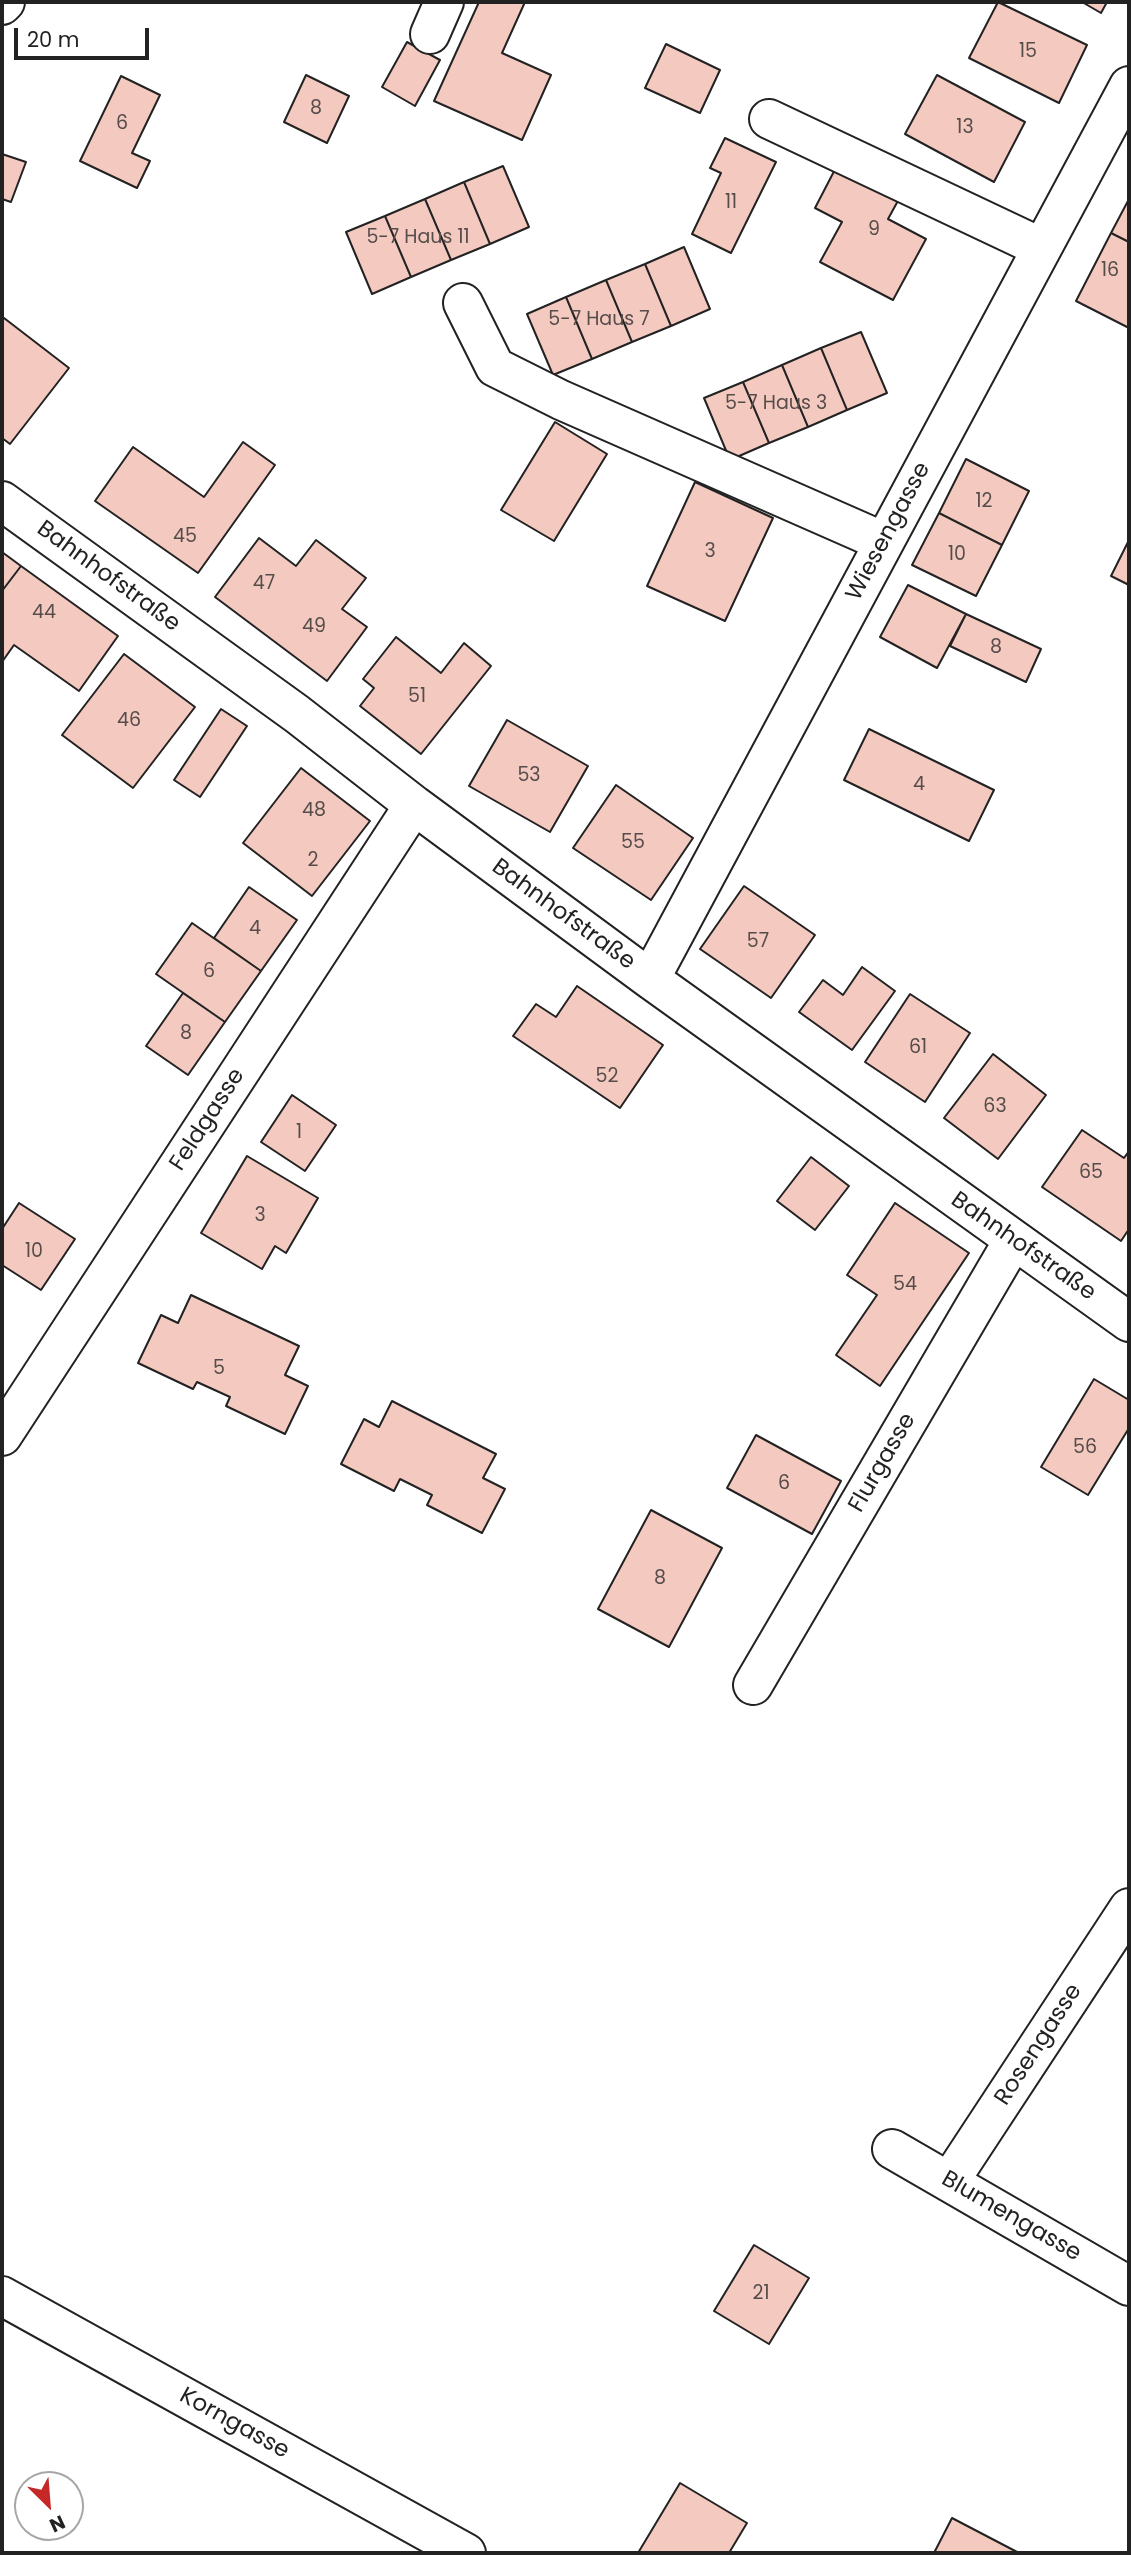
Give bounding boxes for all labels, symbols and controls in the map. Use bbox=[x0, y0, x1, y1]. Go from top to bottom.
scale bar bbox=[18, 14, 152, 58]
text: 20 m bbox=[27, 25, 80, 54]
house number: 15 bbox=[1019, 41, 1037, 63]
house number: 8 bbox=[310, 98, 322, 120]
house number: 6 bbox=[116, 113, 128, 135]
house number: 13 bbox=[956, 117, 974, 139]
house number: 11 bbox=[725, 192, 737, 214]
house number: 9 bbox=[868, 219, 880, 241]
house number: 5-7 Haus 11 bbox=[366, 227, 470, 249]
house number: 16 bbox=[1101, 260, 1119, 282]
house number: 5-7 Haus 7 bbox=[548, 309, 650, 331]
house number: 5-7 Haus 3 bbox=[725, 393, 827, 415]
street label: Wiesengasse bbox=[841, 458, 937, 606]
house number: 12 bbox=[975, 491, 993, 513]
street label: Bahnhofstraße bbox=[31, 516, 185, 638]
house number: 45 bbox=[173, 526, 197, 548]
house number: 3 bbox=[704, 541, 716, 563]
house number: 10 bbox=[948, 544, 966, 566]
house number: 47 bbox=[253, 573, 275, 595]
house number: 44 bbox=[32, 602, 56, 624]
house number: 49 bbox=[302, 616, 326, 638]
house number: 8 bbox=[990, 637, 1002, 659]
house number: 51 bbox=[408, 686, 426, 708]
house number: 46 bbox=[117, 710, 141, 732]
house number: 53 bbox=[517, 765, 541, 787]
house number: 4 bbox=[913, 774, 925, 796]
house number: 48 bbox=[302, 800, 326, 822]
house number: 55 bbox=[621, 832, 645, 854]
house number: 2 bbox=[308, 850, 318, 872]
street label: Bahnhofstraße bbox=[486, 854, 640, 976]
house number: 4 bbox=[249, 918, 261, 940]
house number: 57 bbox=[747, 931, 769, 953]
house number: 6 bbox=[203, 961, 215, 983]
house number: 8 bbox=[180, 1023, 192, 1045]
house number: 61 bbox=[909, 1037, 927, 1059]
street label: Feldgasse bbox=[165, 1064, 251, 1176]
house number: 52 bbox=[596, 1066, 618, 1088]
house number: 63 bbox=[983, 1096, 1007, 1118]
house number: 1 bbox=[296, 1122, 302, 1144]
house number: 65 bbox=[1079, 1162, 1103, 1184]
street label: Bahnhofstraße bbox=[945, 1187, 1101, 1307]
house number: 3 bbox=[254, 1205, 266, 1227]
house number: 10 bbox=[25, 1241, 43, 1263]
house number: 54 bbox=[893, 1274, 917, 1296]
house number: 5 bbox=[213, 1358, 225, 1380]
street label: Flurgasse bbox=[844, 1409, 922, 1517]
house number: 56 bbox=[1073, 1437, 1097, 1459]
house number: 6 bbox=[778, 1473, 790, 1495]
house number: 8 bbox=[654, 1568, 666, 1590]
street label: Rosengasse bbox=[990, 1979, 1088, 2111]
street label: Blumengasse bbox=[936, 2166, 1086, 2268]
house number: 21 bbox=[752, 2283, 770, 2305]
street label: Korngasse bbox=[174, 2383, 294, 2465]
north arrow bbox=[14, 2471, 84, 2541]
text: N bbox=[45, 2508, 69, 2539]

